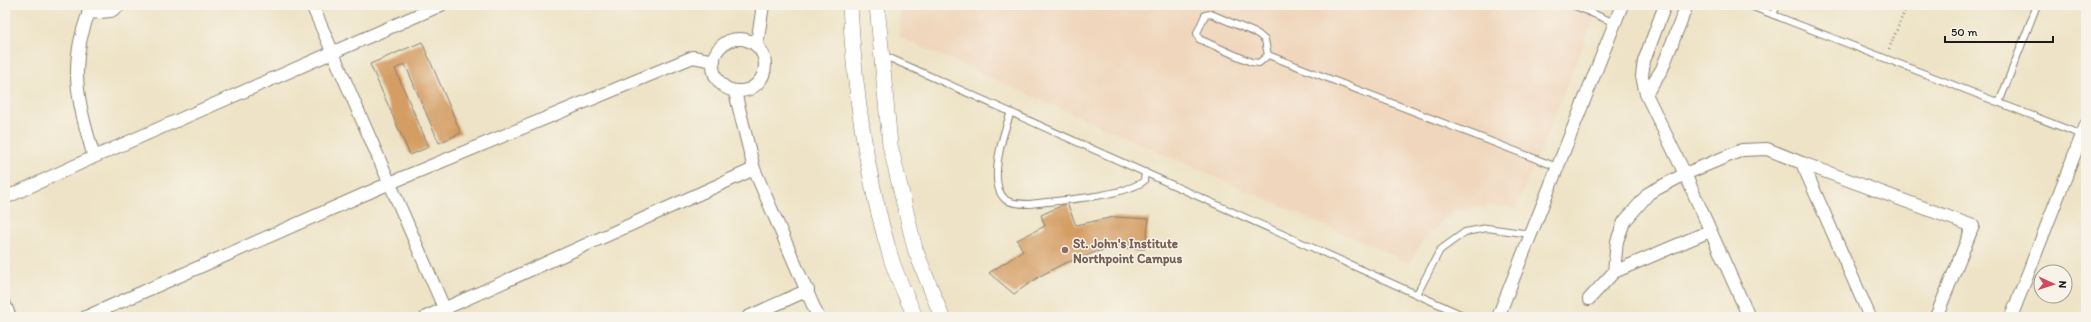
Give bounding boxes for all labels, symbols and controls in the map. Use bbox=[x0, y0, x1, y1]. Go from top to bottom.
scale bar bbox=[1945, 18, 2053, 44]
text: 50 m bbox=[1951, 25, 1977, 39]
place label: St. John's Institute Northpoint Campus bbox=[1073, 236, 1182, 267]
marker: St. John's Institute Northpoint Campus bbox=[1060, 245, 1070, 255]
north arrow bbox=[2033, 264, 2073, 304]
text: N bbox=[2056, 280, 2069, 289]

